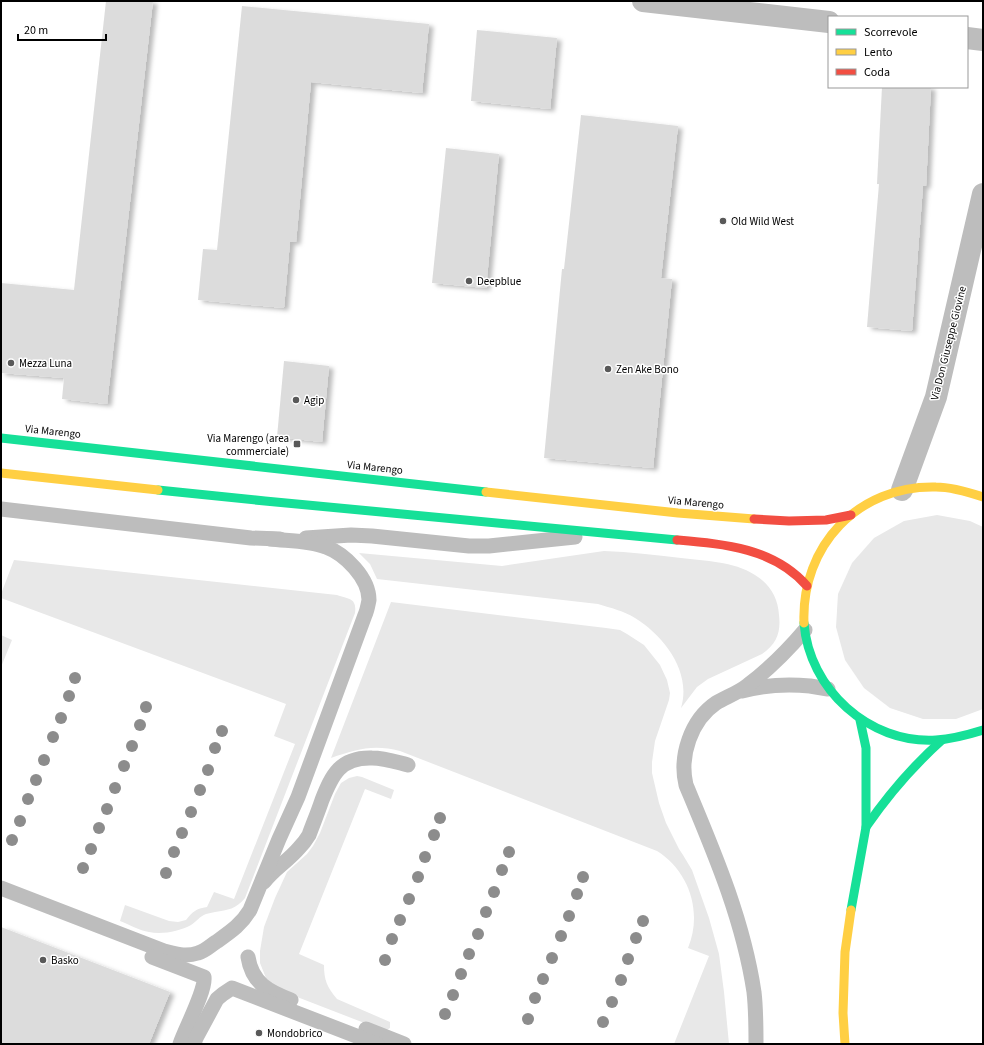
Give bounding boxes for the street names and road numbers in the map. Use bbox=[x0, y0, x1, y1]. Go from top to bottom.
street label: Via Don Giuseppe Giovine bbox=[927, 284, 970, 402]
street label: Via Marengo bbox=[24, 421, 82, 442]
street label: Via Marengo bbox=[346, 457, 404, 478]
street label: Via Marengo bbox=[667, 493, 725, 512]

